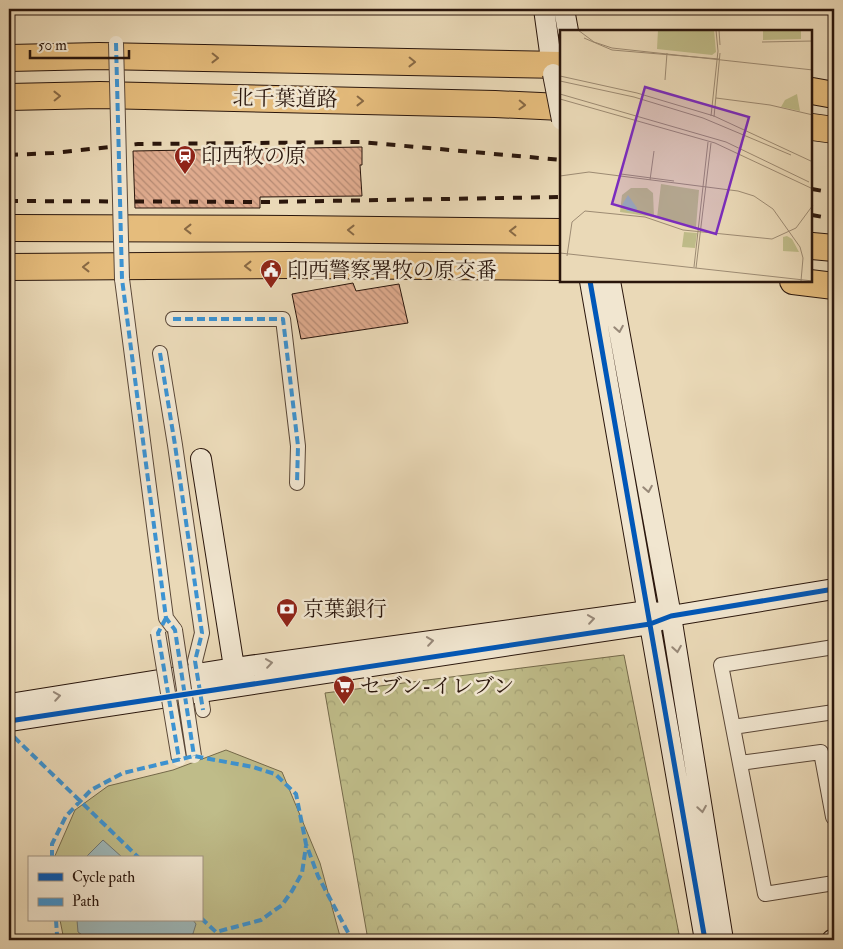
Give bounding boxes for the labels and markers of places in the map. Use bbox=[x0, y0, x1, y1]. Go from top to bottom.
place label: 印西牧の原 bbox=[201, 143, 306, 170]
station icon: 印西牧の原 bbox=[173, 144, 197, 175]
place label: 印西警察署牧の原交番 bbox=[287, 257, 497, 284]
public building icon: 印西警察署牧の原交番 bbox=[259, 258, 283, 289]
place label: 京葉銀行 bbox=[303, 596, 387, 623]
bank icon: 京葉銀行 bbox=[275, 597, 299, 628]
place label: セブン-イレブン bbox=[360, 673, 514, 700]
supermarket icon: セブン-イレブン bbox=[332, 674, 356, 705]

